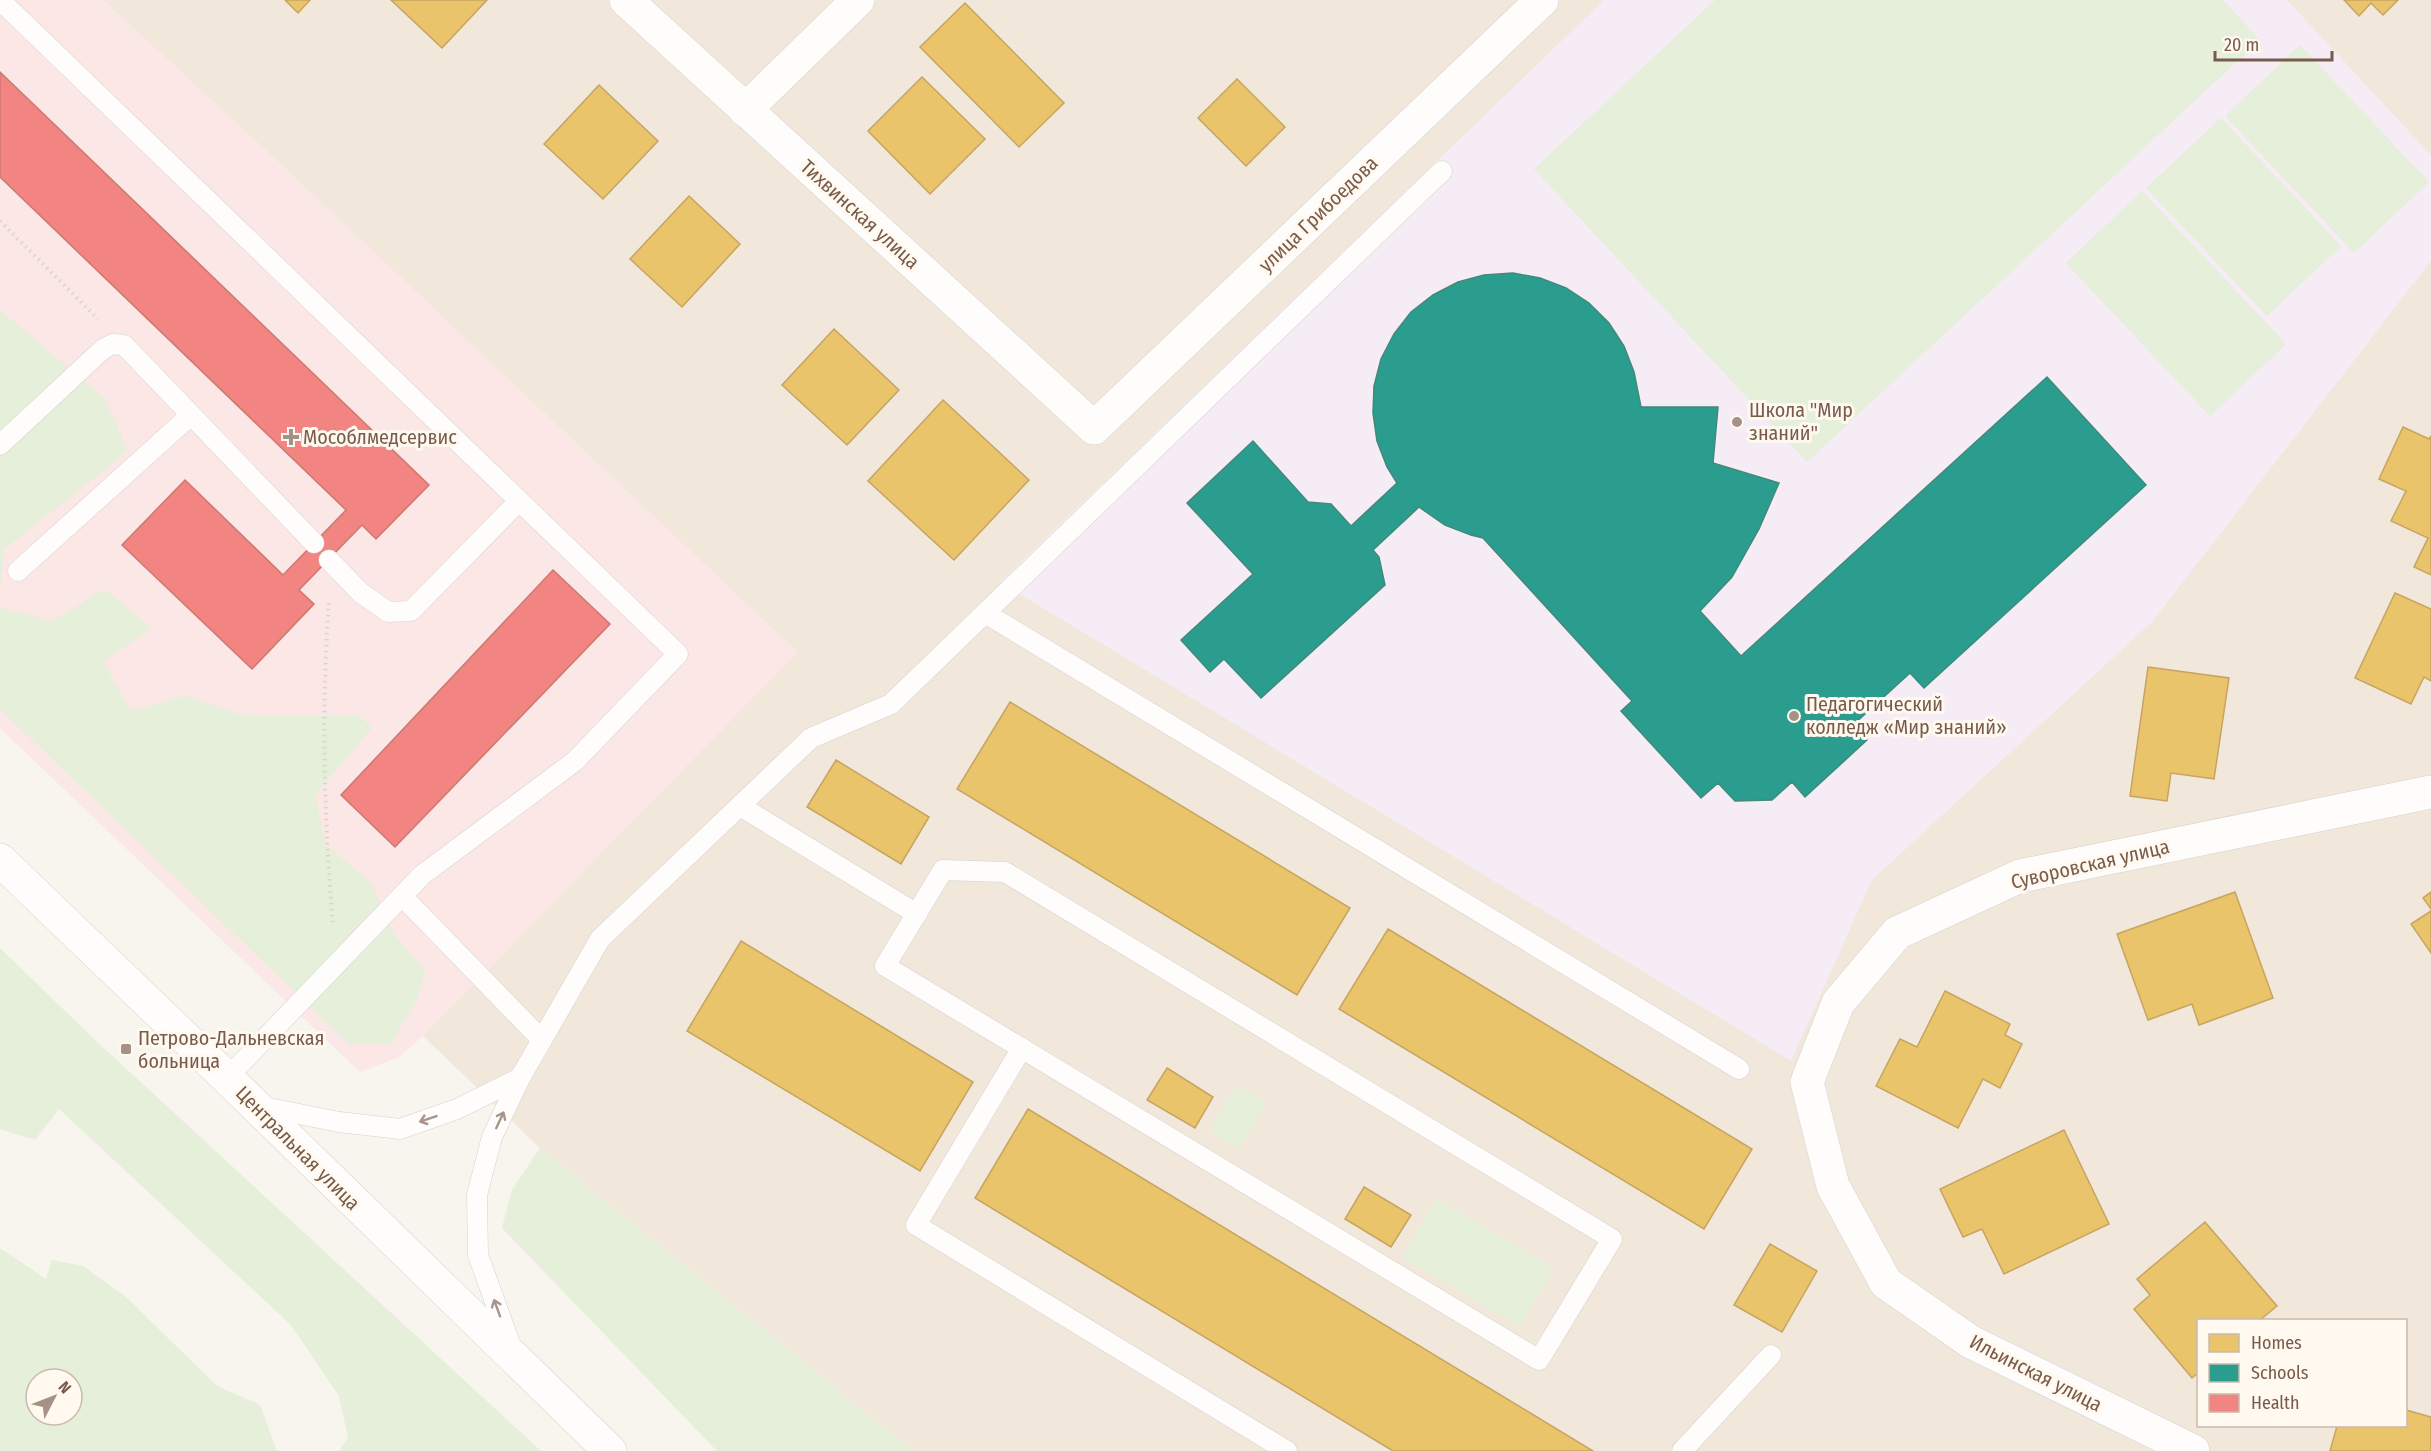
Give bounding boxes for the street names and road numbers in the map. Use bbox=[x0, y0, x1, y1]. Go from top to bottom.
street label: улица Грибоедова bbox=[1253, 151, 1383, 277]
street label: Тихвинская улица bbox=[796, 154, 924, 274]
street label: Суворовская улица bbox=[2008, 834, 2172, 894]
street label: Центральная улица bbox=[231, 1081, 365, 1215]
street label: Ильинская улица bbox=[1966, 1329, 2106, 1417]

